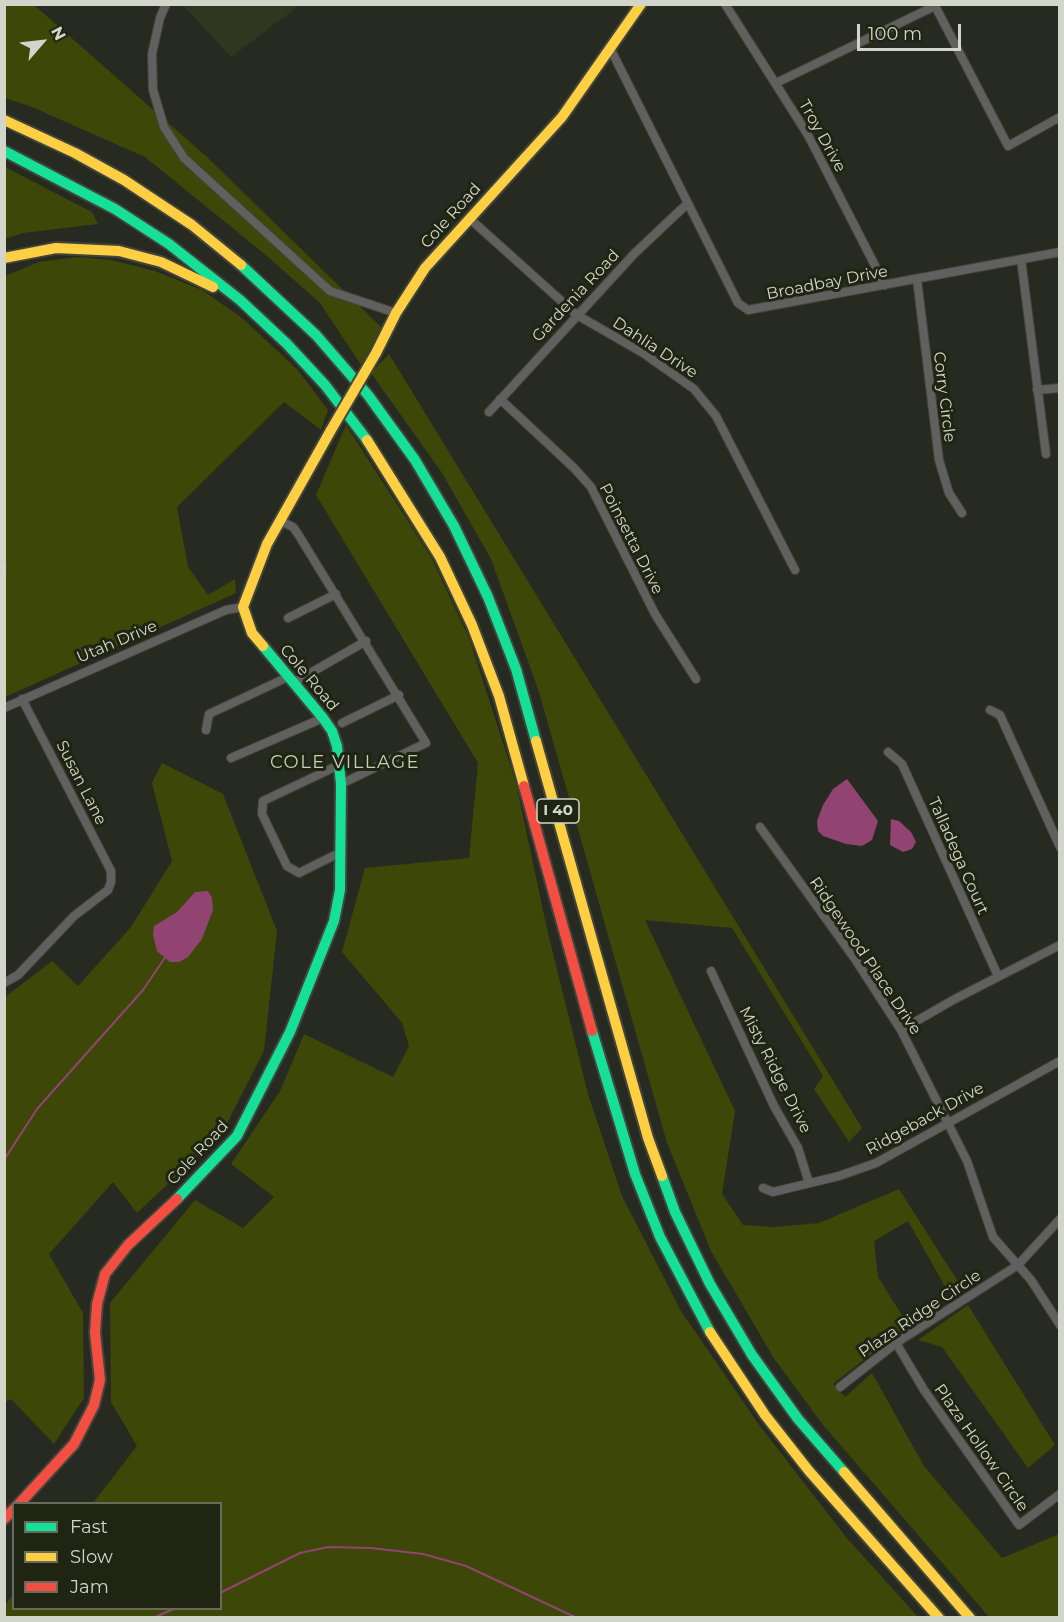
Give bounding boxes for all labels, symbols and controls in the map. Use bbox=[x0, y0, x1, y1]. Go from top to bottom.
north arrow bbox=[12, 12, 72, 72]
scale bar bbox=[860, 12, 964, 50]
text: N bbox=[47, 23, 70, 43]
text: 100 m bbox=[868, 23, 922, 45]
street label: Troy Drive bbox=[794, 96, 850, 176]
street label: Cole Road bbox=[417, 179, 485, 253]
street label: Gardenia Road bbox=[528, 246, 624, 346]
street label: Broadbay Drive bbox=[765, 262, 889, 304]
street label: Dahlia Drive bbox=[609, 313, 701, 383]
street label: Corry Circle bbox=[929, 351, 959, 443]
street label: Poinsetta Drive bbox=[595, 480, 667, 598]
street label: Utah Drive bbox=[74, 617, 160, 667]
street label: Cole Road bbox=[276, 641, 342, 715]
street label: Susan Lane bbox=[52, 738, 110, 828]
district label: COLE VILLAGE bbox=[270, 752, 420, 774]
street label: Talladega Court bbox=[924, 794, 992, 918]
road number: I 40 bbox=[537, 799, 579, 823]
street label: Ridgewood Place Drive bbox=[805, 874, 925, 1038]
street label: Misty Ridge Drive bbox=[735, 1003, 815, 1137]
street label: Ridgeback Drive bbox=[863, 1079, 987, 1159]
street label: Cole Road bbox=[163, 1117, 233, 1189]
street label: Plaza Ridge Circle bbox=[855, 1266, 985, 1362]
street label: Plaza Hollow Circle bbox=[930, 1380, 1032, 1516]
legend bbox=[12, 1502, 222, 1610]
text: Fast bbox=[70, 1516, 108, 1538]
text: Slow bbox=[70, 1546, 113, 1568]
text: Jam bbox=[70, 1576, 109, 1598]

